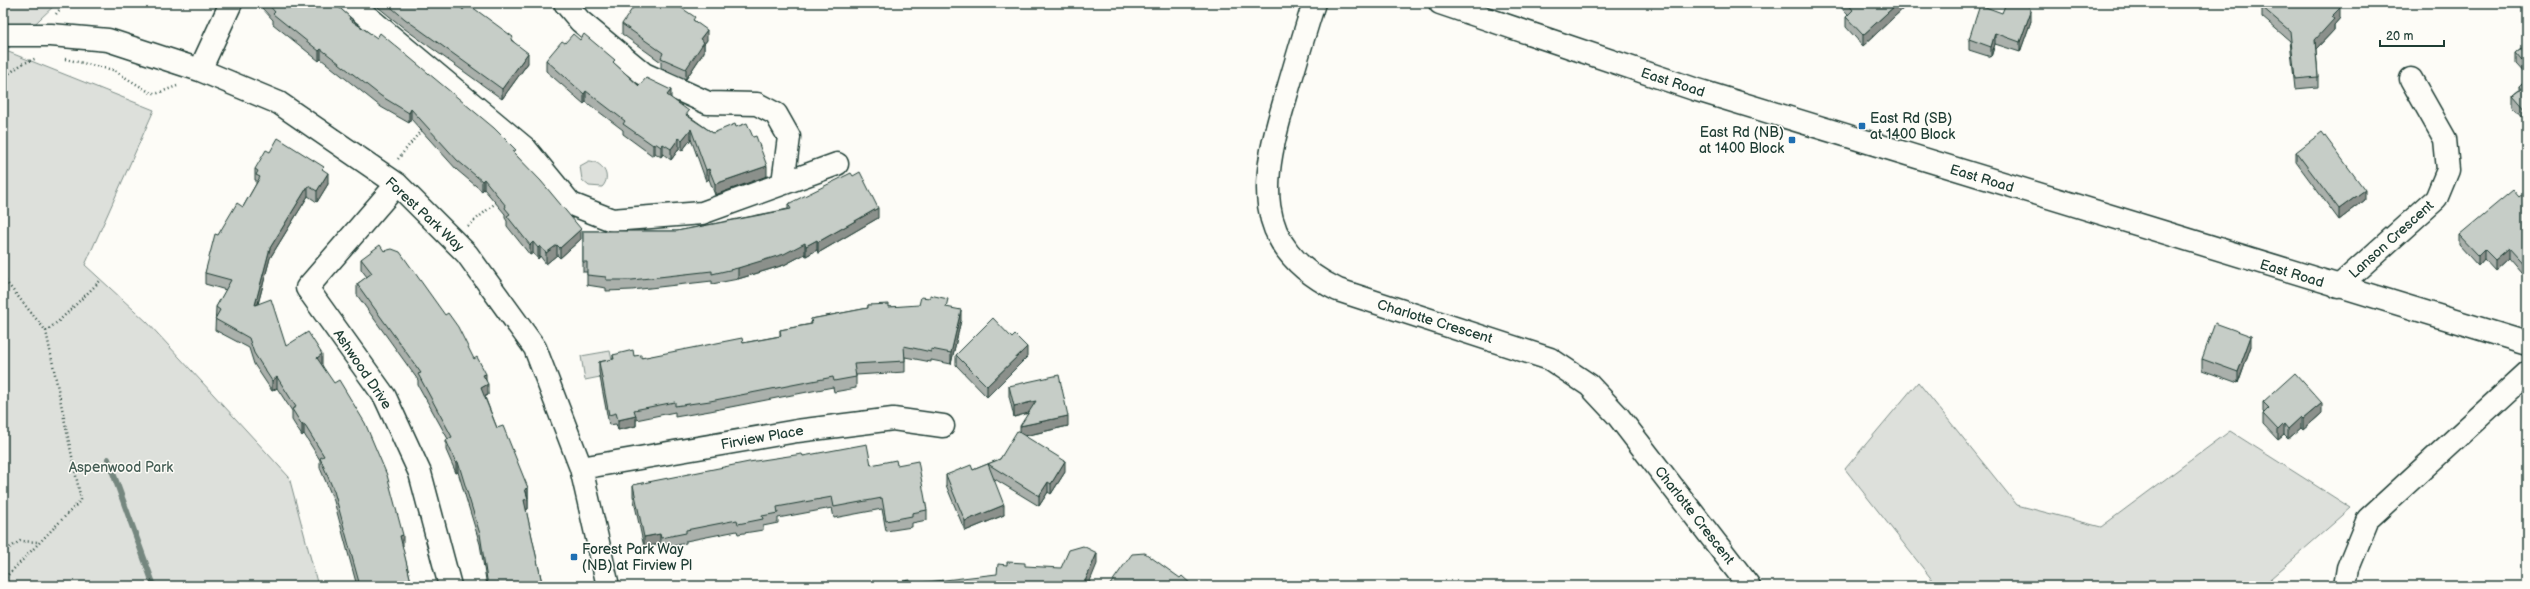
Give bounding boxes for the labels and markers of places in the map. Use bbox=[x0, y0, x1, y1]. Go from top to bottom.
place label: East Rd (SB) at 1400 Block bbox=[1870, 110, 1955, 143]
marker: East Rd (SB) at 1400 Block bbox=[1857, 121, 1867, 131]
place label: East Rd (NB) at 1400 Block bbox=[1699, 124, 1784, 157]
marker: East Rd (NB) at 1400 Block bbox=[1787, 135, 1797, 145]
place label: Forest Park Way (NB) at Firview Pl bbox=[582, 541, 692, 574]
marker: Forest Park Way (NB) at Firview Pl bbox=[569, 552, 579, 562]

